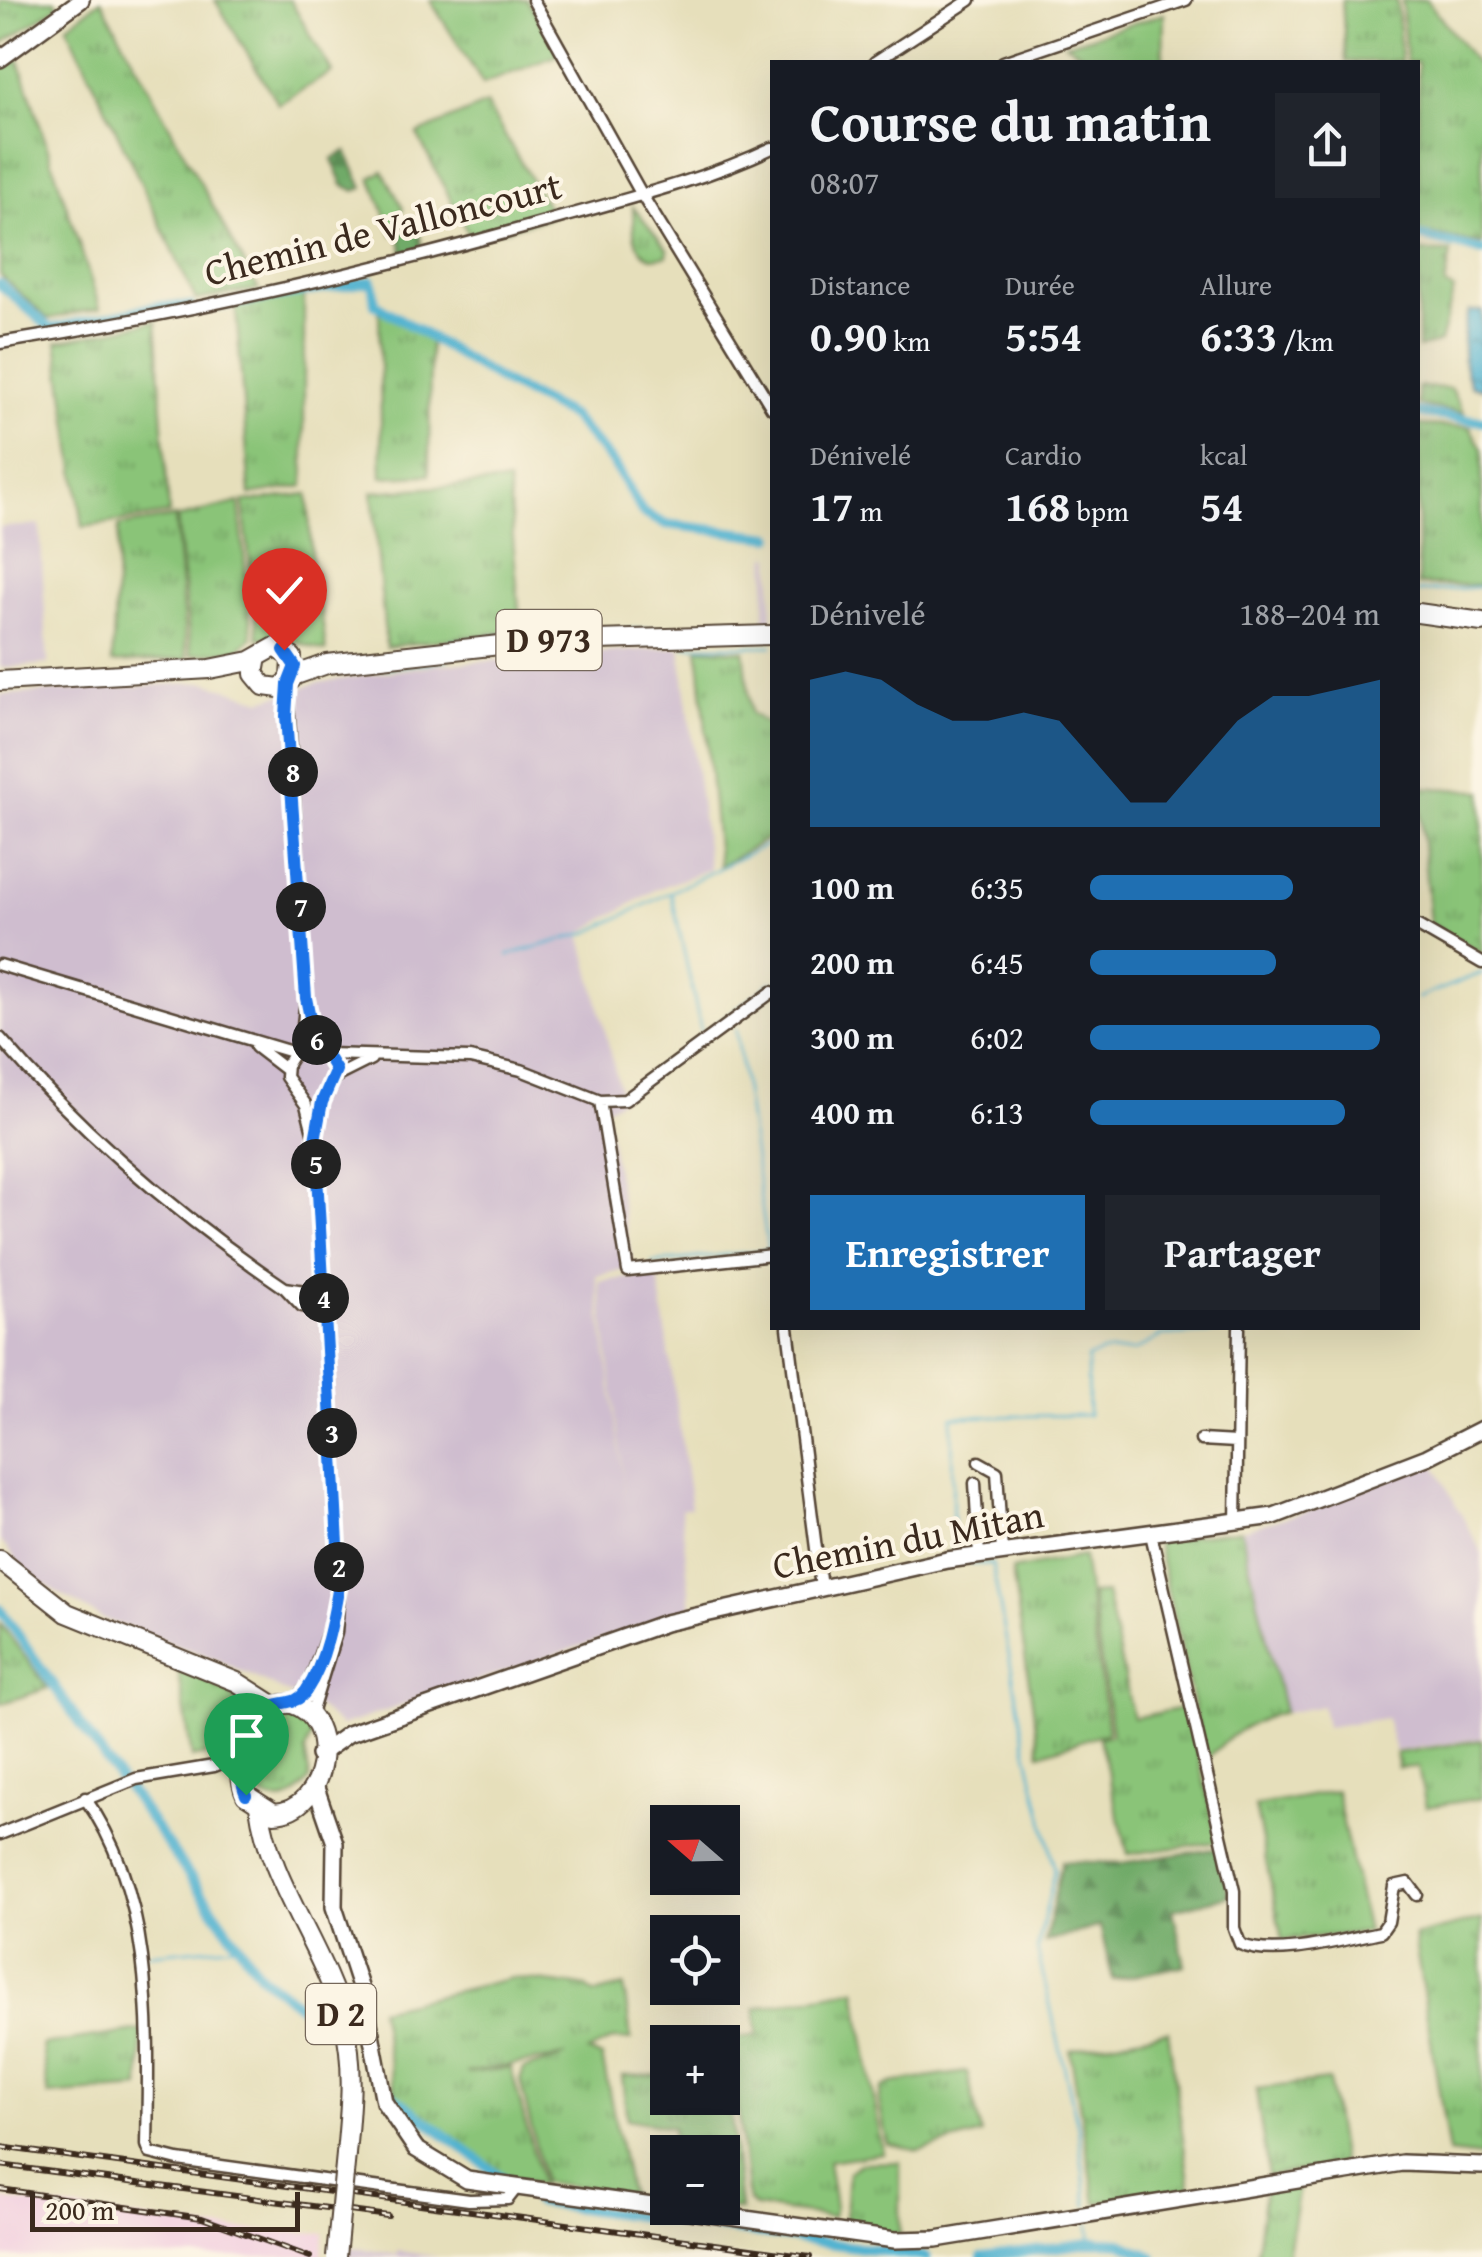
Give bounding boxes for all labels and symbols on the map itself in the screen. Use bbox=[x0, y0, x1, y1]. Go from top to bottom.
street label: Chemin de Valloncourt bbox=[198, 157, 567, 300]
pin bbox=[242, 548, 327, 651]
road number: D 973 bbox=[496, 610, 602, 670]
pin: 8 bbox=[268, 747, 318, 797]
pin: 7 bbox=[276, 882, 326, 932]
pin: 6 bbox=[292, 1015, 342, 1065]
pin: 5 bbox=[291, 1139, 341, 1189]
pin: 4 bbox=[299, 1273, 349, 1323]
pin: 3 bbox=[307, 1408, 357, 1458]
street label: Chemin du Mitan bbox=[768, 1485, 1048, 1593]
pin: 2 bbox=[314, 1542, 364, 1592]
pin bbox=[204, 1693, 289, 1796]
north arrow bbox=[650, 1805, 740, 1895]
road number: D 2 bbox=[306, 1984, 376, 2044]
scale bar bbox=[30, 2187, 300, 2232]

